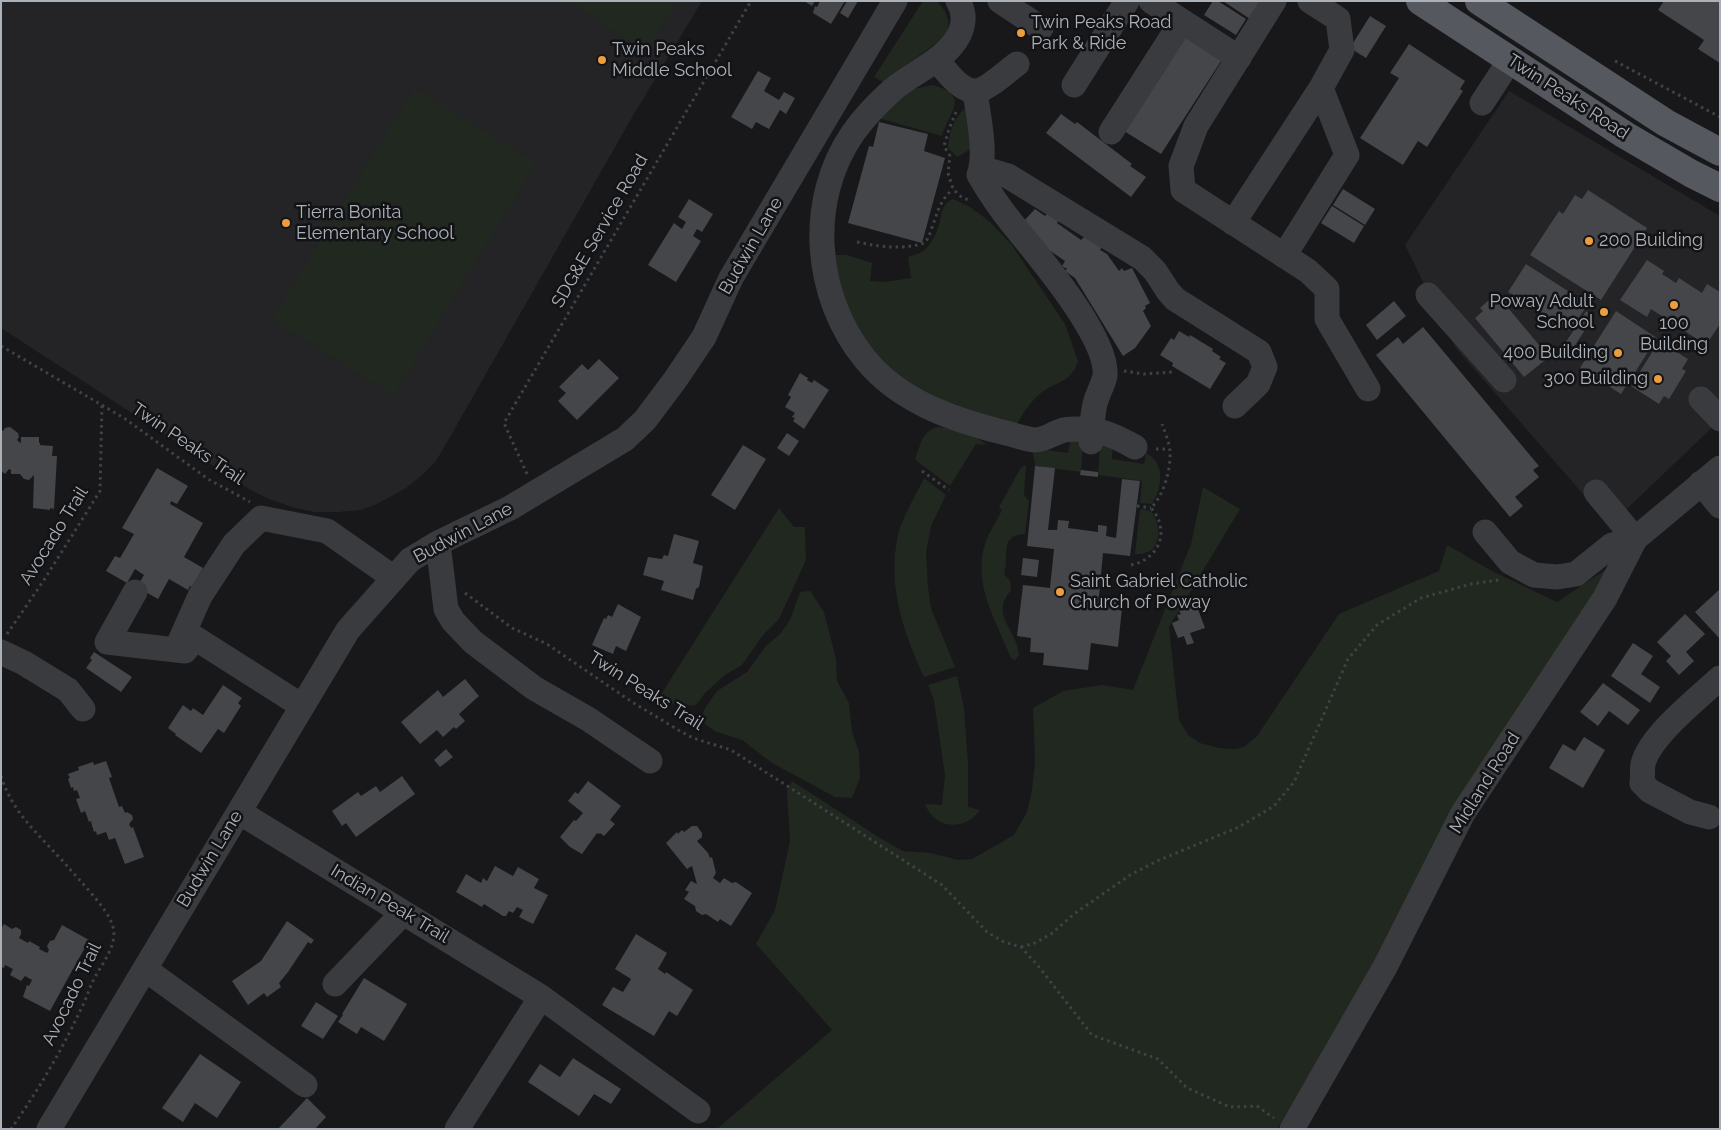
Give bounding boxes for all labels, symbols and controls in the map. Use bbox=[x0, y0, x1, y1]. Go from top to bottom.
place label: Twin Peaks Road Park & Ride bbox=[1031, 12, 1172, 54]
marker: Twin Peaks Road Park & Ride bbox=[1015, 27, 1027, 39]
place label: Twin Peaks Middle School bbox=[612, 39, 732, 82]
street label: Twin Peaks Road bbox=[1503, 50, 1633, 144]
marker: Twin Peaks Middle School bbox=[596, 54, 608, 66]
street label: SDG&E Service Road bbox=[547, 150, 653, 312]
street label: Budwin Lane bbox=[714, 193, 788, 299]
place label: Tierra Bonita Elementary School bbox=[296, 202, 454, 244]
marker: Tierra Bonita Elementary School bbox=[280, 217, 292, 229]
place label: 200 Building bbox=[1599, 230, 1703, 252]
marker: 200 Building bbox=[1583, 235, 1595, 247]
place label: Poway Adult School bbox=[1490, 291, 1594, 334]
marker: 100 Building bbox=[1668, 299, 1680, 311]
marker: Poway Adult School bbox=[1598, 306, 1610, 318]
place label: 100 Building bbox=[1640, 313, 1708, 356]
place label: 400 Building bbox=[1503, 342, 1608, 364]
marker: 400 Building bbox=[1612, 347, 1624, 359]
place label: 300 Building bbox=[1544, 368, 1648, 390]
marker: 300 Building bbox=[1652, 373, 1664, 385]
street label: Twin Peaks Trail bbox=[127, 398, 249, 490]
street label: Avocado Trail bbox=[15, 483, 93, 589]
street label: Budwin Lane bbox=[410, 498, 516, 568]
place label: Saint Gabriel Catholic Church of Poway bbox=[1070, 571, 1248, 614]
marker: Saint Gabriel Catholic Church of Poway bbox=[1054, 586, 1066, 598]
street label: Twin Peaks Trail bbox=[584, 647, 708, 735]
street label: Midland Road bbox=[1445, 728, 1525, 838]
street label: Budwin Lane bbox=[173, 807, 247, 911]
street label: Indian Peak Trail bbox=[327, 860, 453, 948]
street label: Avocado Trail bbox=[38, 939, 106, 1049]

